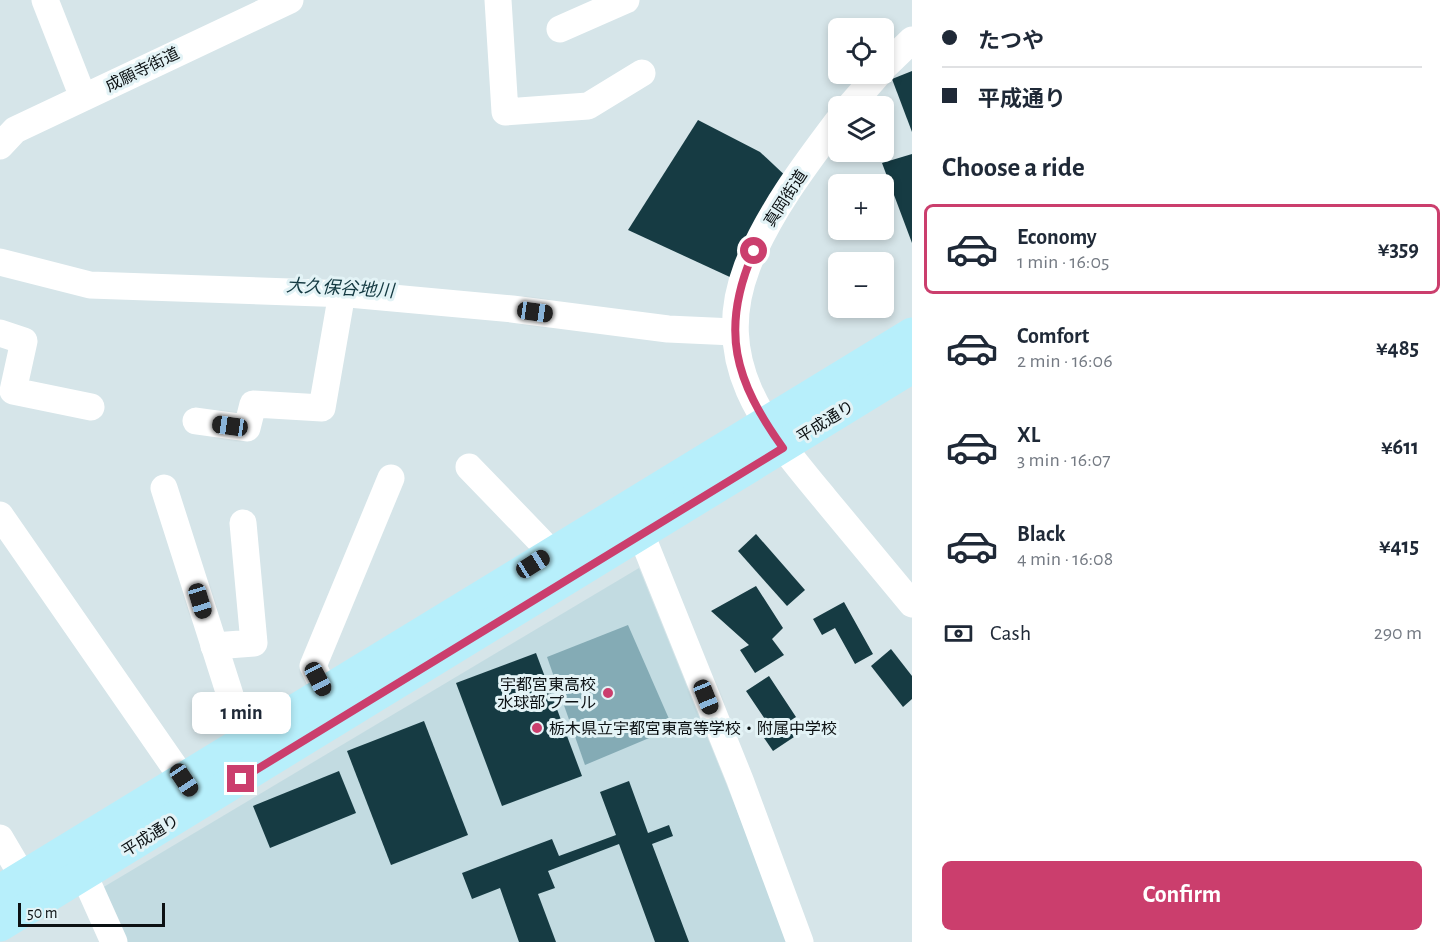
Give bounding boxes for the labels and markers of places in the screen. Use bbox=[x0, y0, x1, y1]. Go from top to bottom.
place label: 宇都宮東高校 水球部 プール bbox=[497, 676, 596, 711]
marker: 宇都宮東高校 水球部 プール bbox=[601, 686, 615, 700]
place label: 栃木県立宇都宮東高等学校・附属中学校 bbox=[549, 720, 837, 737]
marker: 栃木県立宇都宮東高等学校・附属中学校 bbox=[530, 721, 544, 735]

